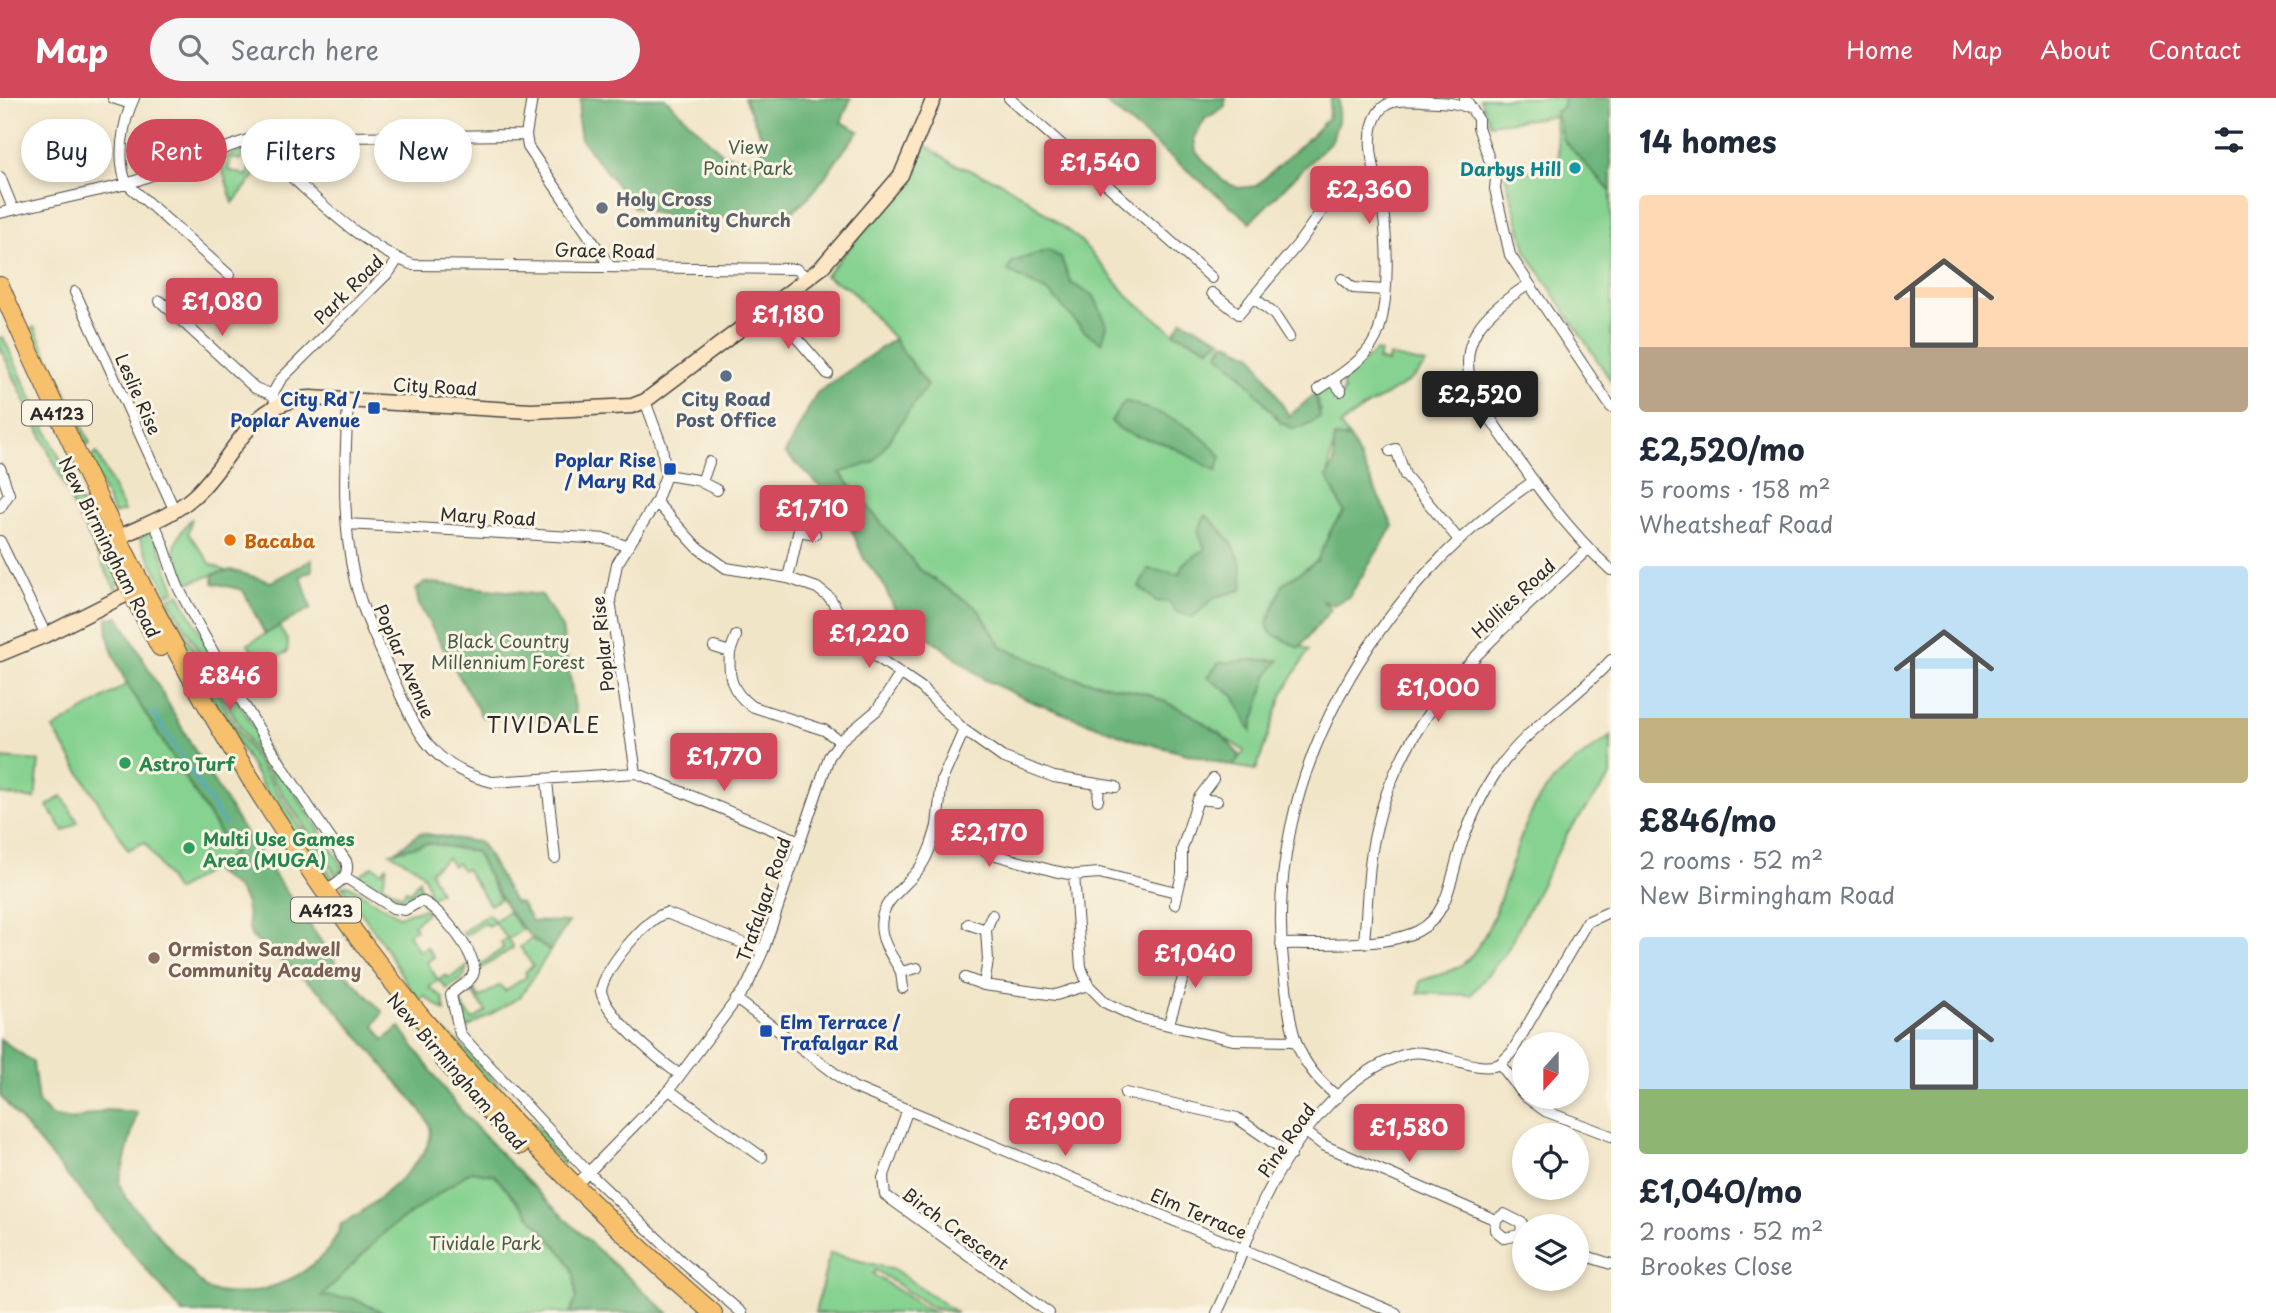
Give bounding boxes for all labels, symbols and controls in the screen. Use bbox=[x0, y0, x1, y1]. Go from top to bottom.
search box bbox=[150, 18, 640, 81]
text: Map bbox=[35, 24, 108, 74]
icon: search bbox=[174, 30, 212, 68]
text: Search here bbox=[230, 30, 379, 69]
text: Home bbox=[1846, 31, 1913, 67]
text: Map bbox=[1951, 31, 2002, 67]
text: About bbox=[2040, 31, 2110, 67]
text: Contact bbox=[2148, 31, 2241, 67]
text: 14 homes bbox=[1639, 118, 1777, 163]
chip: Buy bbox=[21, 119, 112, 182]
chip: Rent bbox=[126, 119, 227, 182]
chip: Filters bbox=[241, 119, 360, 182]
chip: New bbox=[374, 119, 472, 182]
icon: filters bbox=[2210, 121, 2248, 159]
park label: View Point Park bbox=[703, 133, 793, 181]
pin: £1,540 bbox=[1043, 140, 1157, 199]
text: £1,540 bbox=[1060, 144, 1140, 179]
place label: Darbys Hill bbox=[1460, 155, 1561, 182]
marker: Darbys Hill bbox=[1567, 160, 1583, 176]
pin: £2,360 bbox=[1312, 166, 1426, 226]
text: £2,360 bbox=[1326, 171, 1412, 206]
place label: Holy Cross Community Church bbox=[616, 185, 791, 233]
marker: Holy Cross Community Church bbox=[594, 200, 610, 216]
street label: Grace Road bbox=[554, 236, 656, 264]
icon: home bbox=[1881, 240, 2007, 366]
street label: Park Road bbox=[307, 248, 389, 330]
pin: £1,080 bbox=[165, 278, 279, 338]
text: £1,080 bbox=[182, 283, 262, 318]
pin: £1,180 bbox=[731, 292, 845, 351]
text: £1,180 bbox=[752, 296, 824, 331]
street label: Leslie Rise bbox=[109, 349, 169, 439]
marker: City Road Post Office bbox=[718, 368, 734, 384]
street label: City Road bbox=[392, 370, 478, 402]
pin: £2,520 bbox=[1423, 372, 1537, 431]
text: £2,520 bbox=[1438, 376, 1522, 411]
place label: City Rd / Poplar Avenue bbox=[230, 385, 361, 433]
place label: City Road Post Office bbox=[675, 385, 777, 433]
road number: A4123 bbox=[22, 400, 92, 426]
marker: City Rd / Poplar Avenue bbox=[366, 400, 382, 416]
text: £2,520/mo bbox=[1639, 426, 1805, 471]
place label: Poplar Rise / Mary Rd bbox=[554, 446, 656, 494]
street label: New Birmingham Road bbox=[52, 452, 168, 642]
marker: Poplar Rise / Mary Rd bbox=[662, 461, 678, 477]
text: 5 rooms · 158 m² bbox=[1639, 471, 1831, 506]
pin: £1,710 bbox=[755, 486, 869, 545]
text: £1,710 bbox=[776, 490, 848, 525]
street label: Mary Road bbox=[439, 500, 537, 532]
text: Wheatsheaf Road bbox=[1639, 506, 1834, 541]
place label: Bacaba bbox=[244, 527, 316, 554]
marker: Bacaba bbox=[222, 532, 238, 548]
street label: Hollies Road bbox=[1465, 552, 1561, 644]
street label: Poplar Rise bbox=[584, 595, 620, 693]
street label: Poplar Avenue bbox=[368, 600, 442, 723]
pin: £1,220 bbox=[812, 610, 926, 670]
icon: home bbox=[1881, 611, 2007, 737]
text: £1,220 bbox=[829, 615, 909, 650]
park label: Black Country Millennium Forest bbox=[431, 627, 585, 675]
pin: £846 bbox=[189, 652, 271, 712]
text: £846 bbox=[199, 657, 261, 692]
pin: £1,000 bbox=[1381, 664, 1495, 724]
text: £1,000 bbox=[1397, 669, 1479, 704]
district label: TIVIDALE bbox=[486, 708, 602, 740]
pin: £1,770 bbox=[667, 734, 781, 793]
text: £1,770 bbox=[686, 738, 762, 773]
place label: Astro Turf bbox=[138, 750, 236, 777]
marker: Astro Turf bbox=[117, 755, 133, 771]
text: £846/mo bbox=[1639, 797, 1776, 842]
pin: £2,170 bbox=[932, 810, 1046, 869]
text: £2,170 bbox=[951, 814, 1028, 849]
place label: Multi Use Games Area (MUGA) bbox=[203, 825, 355, 873]
street label: Trafalgar Road bbox=[729, 833, 797, 965]
marker: Multi Use Games Area (MUGA) bbox=[181, 840, 197, 856]
text: 2 rooms · 52 m² bbox=[1639, 842, 1823, 877]
text: New Birmingham Road bbox=[1639, 877, 1895, 912]
road number: A4123 bbox=[291, 898, 361, 922]
pin: £1,040 bbox=[1138, 930, 1252, 990]
place label: Ormiston Sandwell Community Academy bbox=[168, 935, 361, 983]
text: £1,040 bbox=[1154, 935, 1236, 970]
marker: Ormiston Sandwell Community Academy bbox=[146, 950, 162, 966]
icon: home bbox=[1881, 982, 2007, 1108]
street label: New Birmingham Road bbox=[381, 987, 533, 1155]
place label: Elm Terrace / Trafalgar Rd bbox=[780, 1008, 901, 1056]
marker: Elm Terrace / Trafalgar Rd bbox=[758, 1023, 774, 1039]
north arrow bbox=[1512, 1032, 1589, 1110]
map controls bbox=[1512, 1032, 1589, 1291]
street label: Pine Road bbox=[1251, 1097, 1321, 1183]
pin: £1,900 bbox=[1008, 1098, 1122, 1158]
text: £1,900 bbox=[1025, 1103, 1105, 1138]
pin: £1,580 bbox=[1352, 1104, 1466, 1164]
text: £1,580 bbox=[1370, 1109, 1448, 1144]
button: locate bbox=[1512, 1123, 1589, 1200]
text: £1,040/mo bbox=[1639, 1168, 1802, 1213]
street label: Birch Crescent bbox=[897, 1180, 1015, 1276]
street label: Elm Terrace bbox=[1147, 1181, 1251, 1245]
text: 2 rooms · 52 m² bbox=[1639, 1213, 1823, 1248]
button: layers bbox=[1512, 1214, 1589, 1291]
park label: Tividale Park bbox=[429, 1229, 541, 1256]
text: Brookes Close bbox=[1639, 1248, 1793, 1283]

